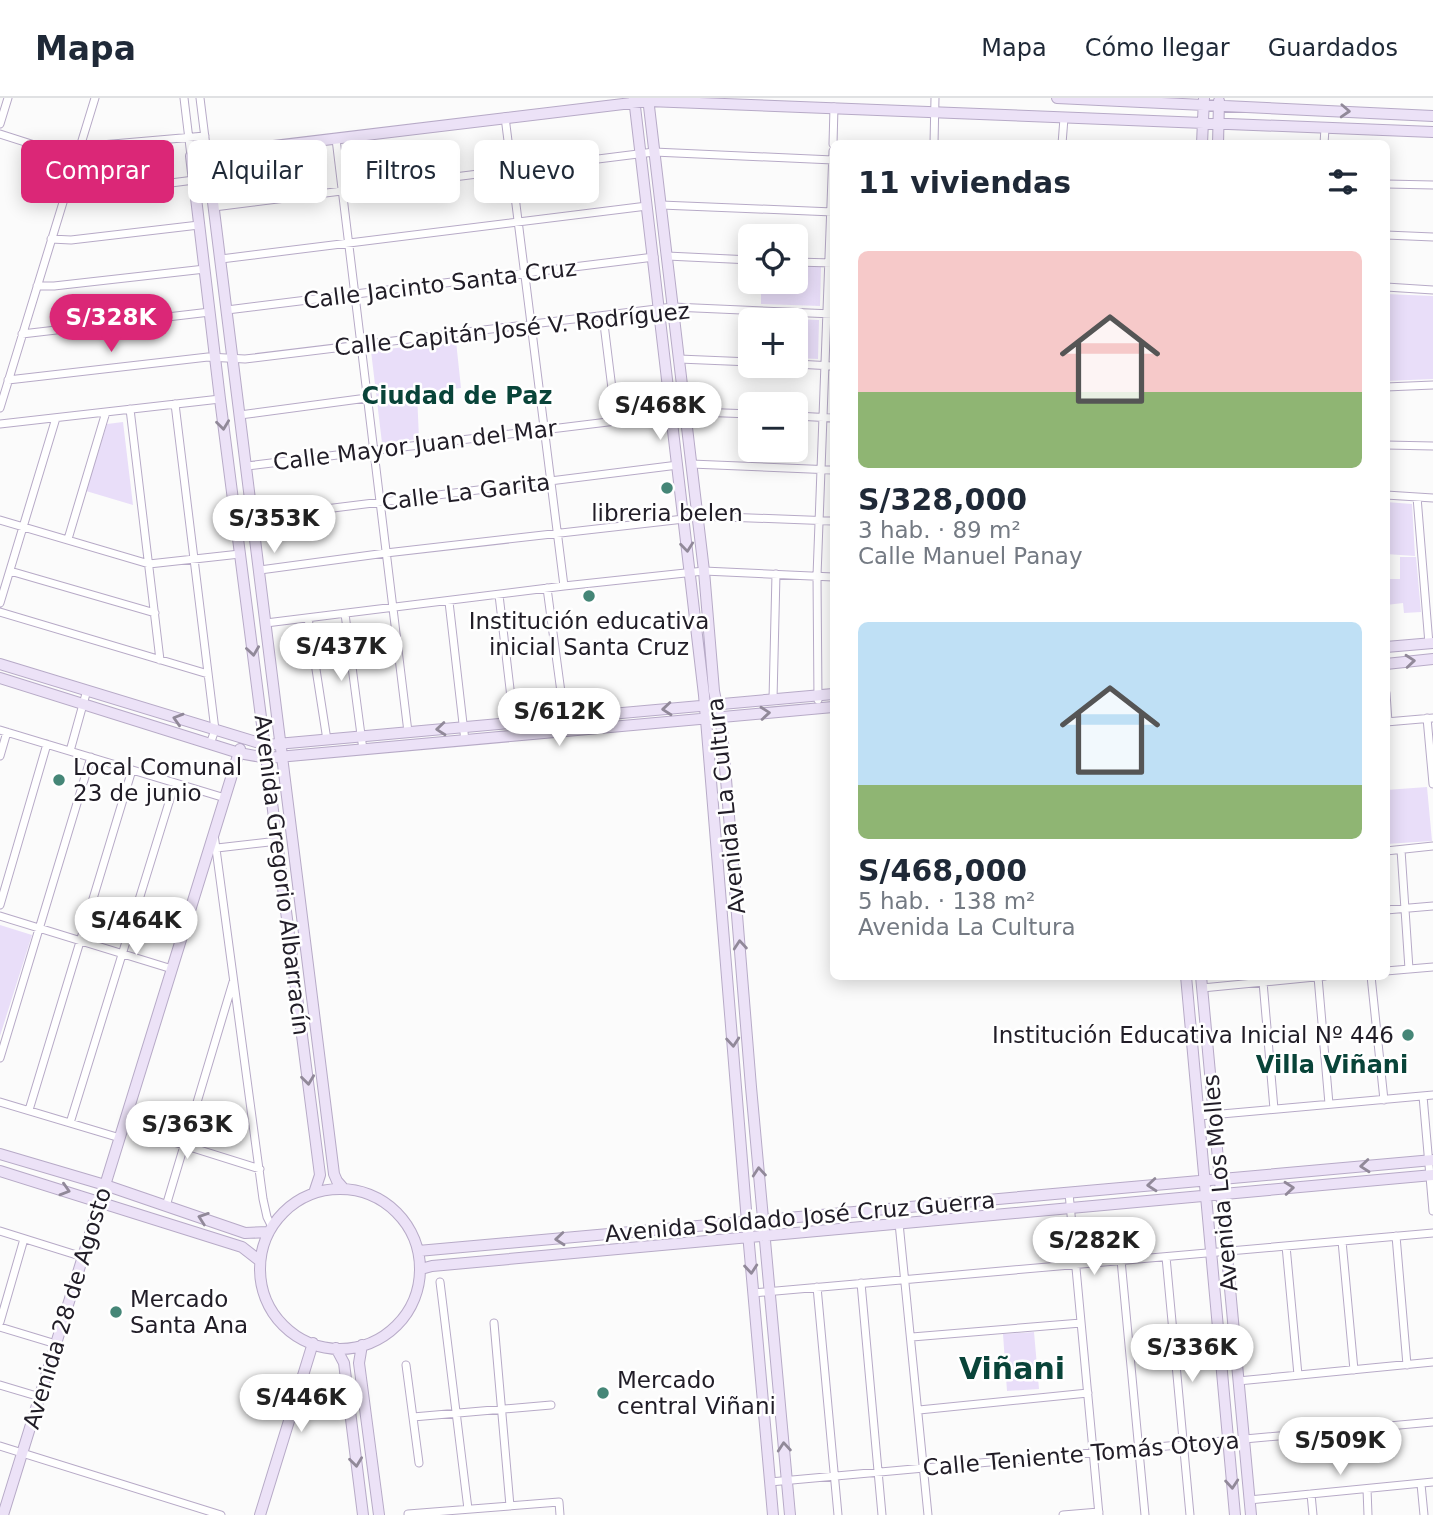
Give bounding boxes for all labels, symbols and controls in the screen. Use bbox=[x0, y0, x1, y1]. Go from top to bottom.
text: Mapa bbox=[35, 29, 136, 68]
text: Mapa bbox=[981, 34, 1047, 62]
text: Cómo llegar bbox=[1085, 34, 1230, 62]
text: Guardados bbox=[1268, 34, 1398, 62]
one-way arrow bbox=[1340, 104, 1351, 119]
chip: Comprar bbox=[21, 140, 174, 203]
chip: Alquilar bbox=[188, 140, 327, 203]
chip: Filtros bbox=[341, 140, 460, 203]
chip: Nuevo bbox=[474, 140, 599, 203]
icon: filters bbox=[1324, 163, 1362, 201]
text: 11 viviendas bbox=[858, 165, 1071, 200]
map controls bbox=[738, 224, 808, 462]
button: locate bbox=[738, 224, 808, 294]
street label: Calle Jacinto Santa Cruz bbox=[302, 254, 578, 314]
pin: S/328K bbox=[54, 294, 168, 354]
icon: home bbox=[1047, 296, 1173, 422]
street label: Calle Capitán José V. Rodríguez bbox=[333, 297, 691, 361]
text: S/328K bbox=[66, 304, 156, 330]
button: + bbox=[738, 308, 808, 378]
district label: Ciudad de Paz bbox=[362, 382, 552, 410]
pin: S/468K bbox=[603, 382, 717, 442]
text: S/468K bbox=[615, 392, 705, 418]
button: − bbox=[738, 392, 808, 462]
street label: Calle Mayor Juan del Mar bbox=[271, 415, 559, 475]
one-way arrow bbox=[215, 419, 230, 431]
street label: Calle La Garita bbox=[380, 469, 552, 515]
marker: libreria belen bbox=[659, 480, 675, 496]
text: S/328,000 bbox=[858, 482, 1027, 517]
pin: S/353K bbox=[217, 496, 331, 555]
place label: libreria belen bbox=[591, 500, 743, 526]
text: S/353K bbox=[229, 505, 319, 531]
text: 3 hab. · 89 m² bbox=[858, 517, 1021, 543]
one-way arrow bbox=[679, 542, 694, 553]
text: Calle Manuel Panay bbox=[858, 543, 1083, 569]
marker: Institución educativa inicial Santa Cruz bbox=[581, 588, 597, 604]
place label: Institución educativa inicial Santa Cruz bbox=[469, 608, 709, 660]
pin: S/437K bbox=[284, 624, 398, 683]
text: S/437K bbox=[296, 633, 386, 659]
one-way arrow bbox=[245, 645, 260, 657]
one-way arrow bbox=[1404, 654, 1415, 669]
icon: home bbox=[1047, 667, 1173, 793]
pin: S/612K bbox=[502, 688, 616, 748]
street label: Avenida La Cultura bbox=[702, 696, 750, 916]
text: S/612K bbox=[514, 698, 604, 724]
one-way arrow bbox=[662, 701, 673, 716]
one-way arrow bbox=[760, 706, 771, 721]
one-way arrow bbox=[172, 712, 184, 727]
street label: Avenida Gregorio Albarracín bbox=[249, 713, 315, 1037]
one-way arrow bbox=[435, 721, 446, 736]
place label: Local Comunal 23 de junio bbox=[73, 754, 242, 806]
marker: Local Comunal 23 de junio bbox=[51, 772, 67, 788]
text: S/468,000 bbox=[858, 853, 1027, 888]
text: 5 hab. · 138 m² bbox=[858, 888, 1035, 914]
pin: S/464K bbox=[79, 898, 193, 957]
text: S/464K bbox=[91, 907, 181, 933]
text: Avenida La Cultura bbox=[858, 914, 1076, 940]
one-way arrow bbox=[733, 939, 748, 950]
place label: Institución Educativa Inicial Nº 446 bbox=[992, 1022, 1394, 1048]
marker: Institución Educativa Inicial Nº 446 bbox=[1400, 1027, 1416, 1043]
one-way arrow bbox=[725, 1036, 740, 1048]
district label: Villa Viñani bbox=[1256, 1051, 1408, 1079]
street label: Avenida Los Molles bbox=[1198, 1073, 1242, 1293]
one-way arrow bbox=[300, 1074, 315, 1086]
pin: S/363K bbox=[130, 1102, 244, 1161]
text: S/363K bbox=[142, 1111, 232, 1137]
one-way arrow bbox=[1359, 1158, 1370, 1173]
one-way arrow bbox=[752, 1166, 767, 1177]
one-way arrow bbox=[1146, 1177, 1157, 1192]
one-way arrow bbox=[1284, 1181, 1295, 1196]
one-way arrow bbox=[59, 1182, 71, 1197]
street label: Avenida 28 de Agosto bbox=[18, 1184, 116, 1432]
street label: Avenida Soldado José Cruz Guerra bbox=[604, 1187, 996, 1247]
one-way arrow bbox=[197, 1212, 209, 1226]
pin: S/282K bbox=[1037, 1218, 1151, 1277]
text: S/282K bbox=[1049, 1227, 1139, 1253]
one-way arrow bbox=[554, 1231, 565, 1246]
one-way arrow bbox=[743, 1263, 758, 1274]
place label: Mercado Santa Ana bbox=[130, 1286, 248, 1338]
marker: Mercado Santa Ana bbox=[108, 1304, 124, 1320]
pin: S/336K bbox=[1135, 1324, 1249, 1384]
text: S/336K bbox=[1147, 1334, 1237, 1360]
district label: Viñani bbox=[959, 1351, 1065, 1386]
place label: Mercado central Viñani bbox=[617, 1367, 776, 1419]
pin: S/446K bbox=[244, 1374, 358, 1434]
text: S/446K bbox=[256, 1384, 346, 1410]
marker: Mercado central Viñani bbox=[595, 1385, 611, 1401]
pin: S/509K bbox=[1283, 1418, 1397, 1477]
street label: Calle Teniente Tomás Otoya bbox=[922, 1427, 1240, 1481]
text: S/509K bbox=[1295, 1427, 1385, 1453]
one-way arrow bbox=[777, 1441, 792, 1452]
one-way arrow bbox=[349, 1457, 364, 1468]
one-way arrow bbox=[1224, 1478, 1239, 1489]

